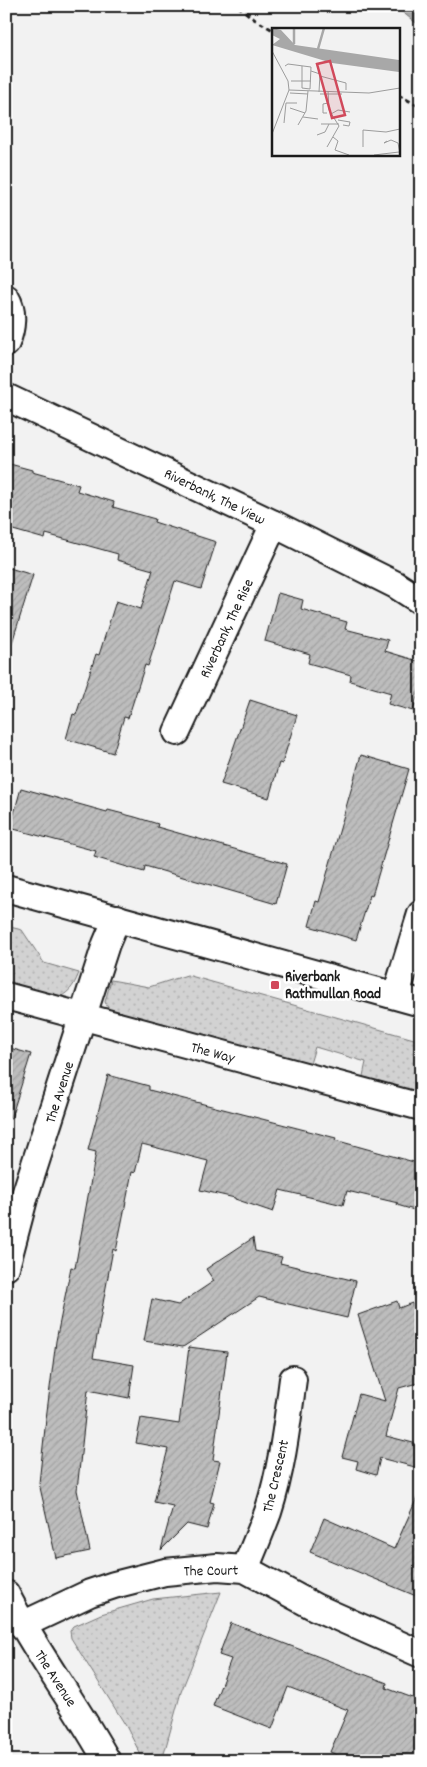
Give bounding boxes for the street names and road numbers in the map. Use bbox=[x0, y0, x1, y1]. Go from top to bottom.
street label: Riverbank, The View bbox=[160, 464, 269, 532]
street label: Riverbank, The Rise bbox=[195, 575, 261, 682]
street label: The Way bbox=[188, 1038, 238, 1071]
street label: The Avenue bbox=[41, 1058, 81, 1126]
street label: The Crescent bbox=[258, 1438, 296, 1515]
street label: The Court bbox=[184, 1561, 239, 1583]
street label: The Avenue bbox=[28, 1646, 81, 1712]

